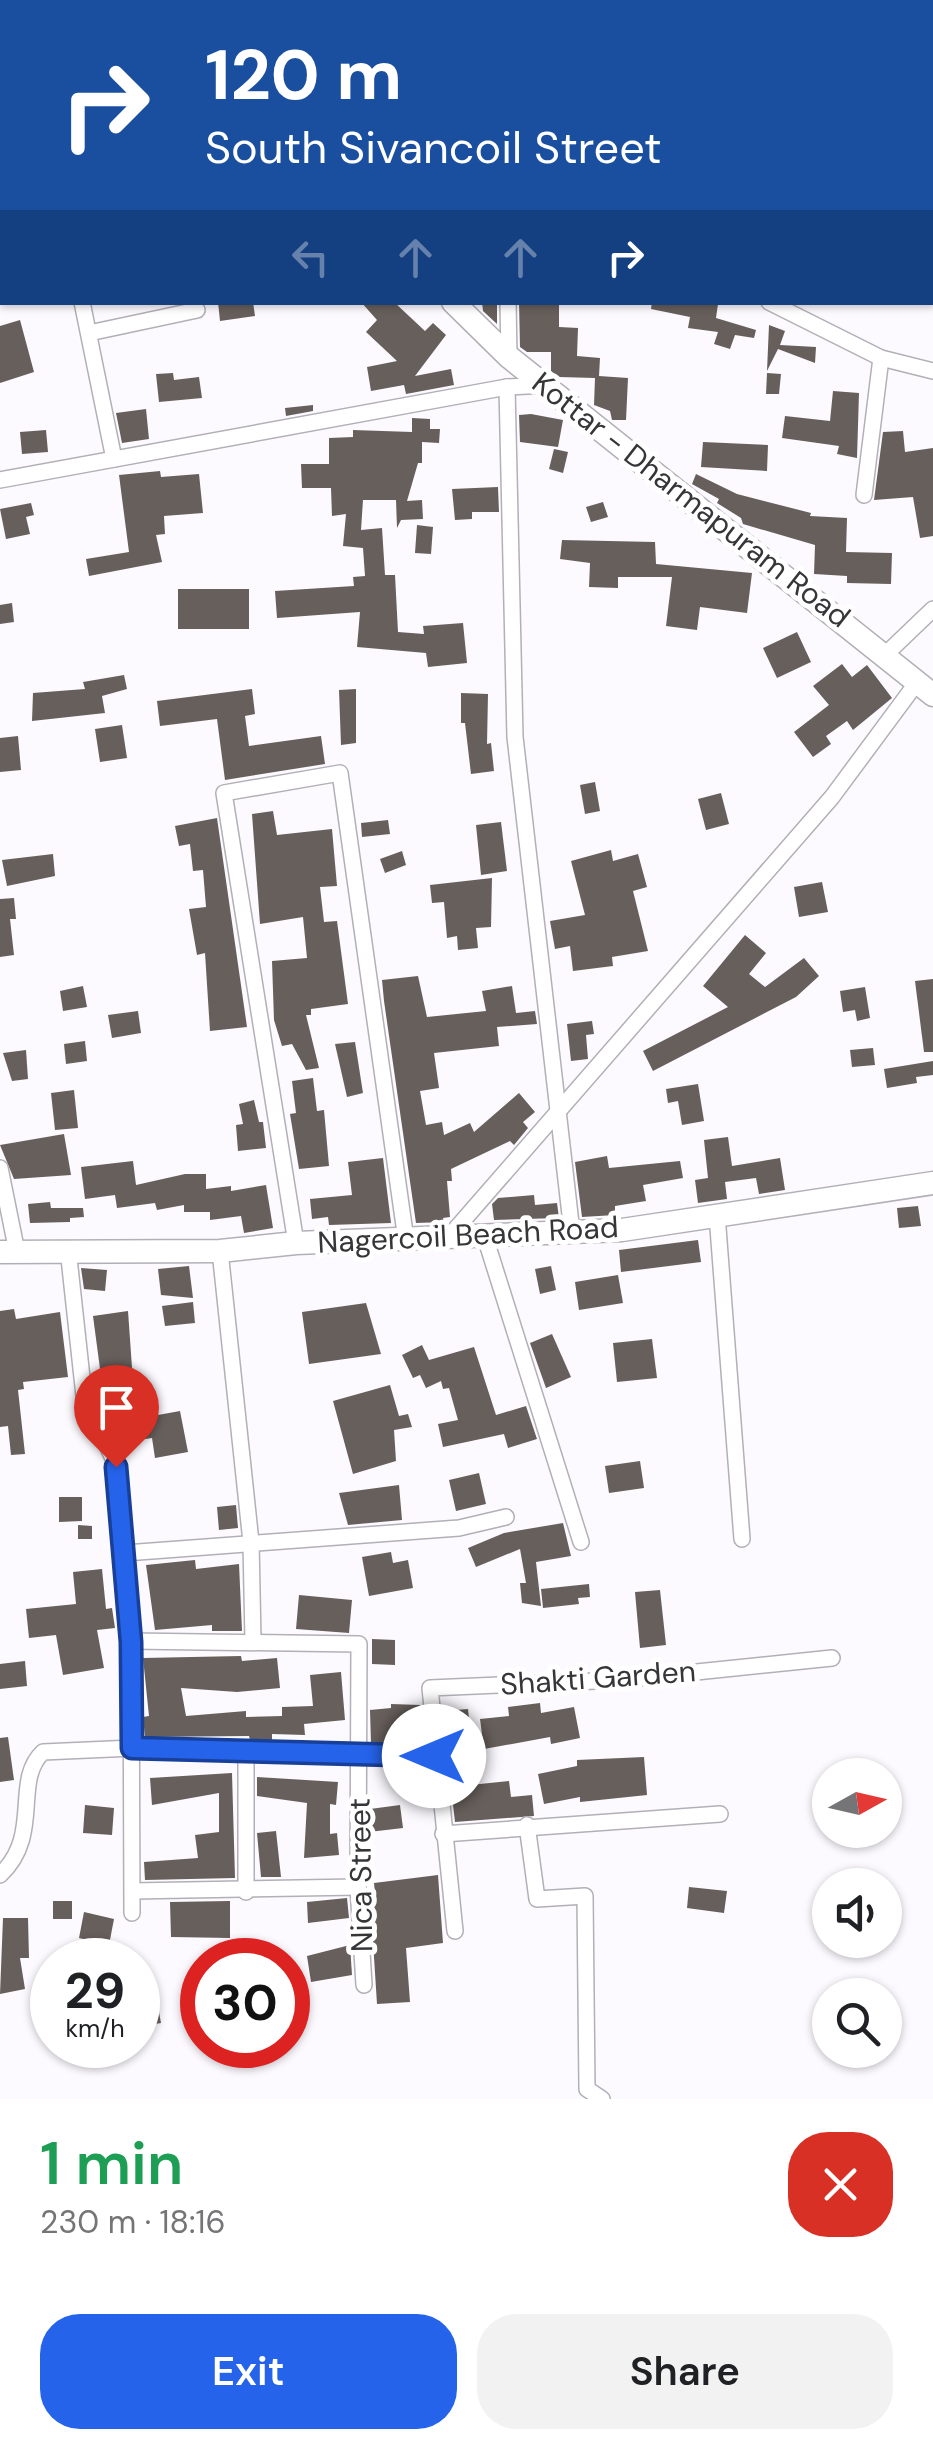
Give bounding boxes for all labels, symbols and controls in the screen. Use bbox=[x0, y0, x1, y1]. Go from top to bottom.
text: 120 m bbox=[205, 30, 402, 121]
icon: right bbox=[40, 40, 170, 170]
text: South Sivancoil Street bbox=[205, 118, 662, 177]
icon: left bbox=[283, 230, 338, 285]
icon: ahead bbox=[388, 230, 443, 285]
icon: ahead bbox=[493, 230, 548, 285]
icon: right bbox=[598, 230, 653, 285]
street label: Kottar - Dharmapuram Road bbox=[524, 363, 858, 636]
street label: Nagercoil Beach Road bbox=[317, 1207, 619, 1262]
pin bbox=[74, 1365, 159, 1468]
icon: arrive bbox=[89, 1380, 144, 1435]
street label: Shakti Garden bbox=[499, 1651, 697, 1704]
position arrow bbox=[382, 1704, 486, 1808]
north arrow bbox=[812, 1758, 902, 1848]
map controls bbox=[812, 1758, 902, 2068]
street label: Nica Street bbox=[340, 1797, 381, 1953]
button: sound bbox=[812, 1868, 902, 1958]
speed limit sign: 30 bbox=[180, 1938, 310, 2068]
text: 29 bbox=[65, 1958, 125, 2024]
button: search bbox=[812, 1978, 902, 2068]
text: km/h bbox=[65, 2012, 125, 2045]
text: 1 min bbox=[40, 2124, 183, 2203]
button: close bbox=[788, 2132, 893, 2237]
text: 230 m · 18:16 bbox=[40, 2201, 226, 2243]
button: Exit bbox=[40, 2314, 457, 2429]
button: Share bbox=[477, 2314, 893, 2429]

